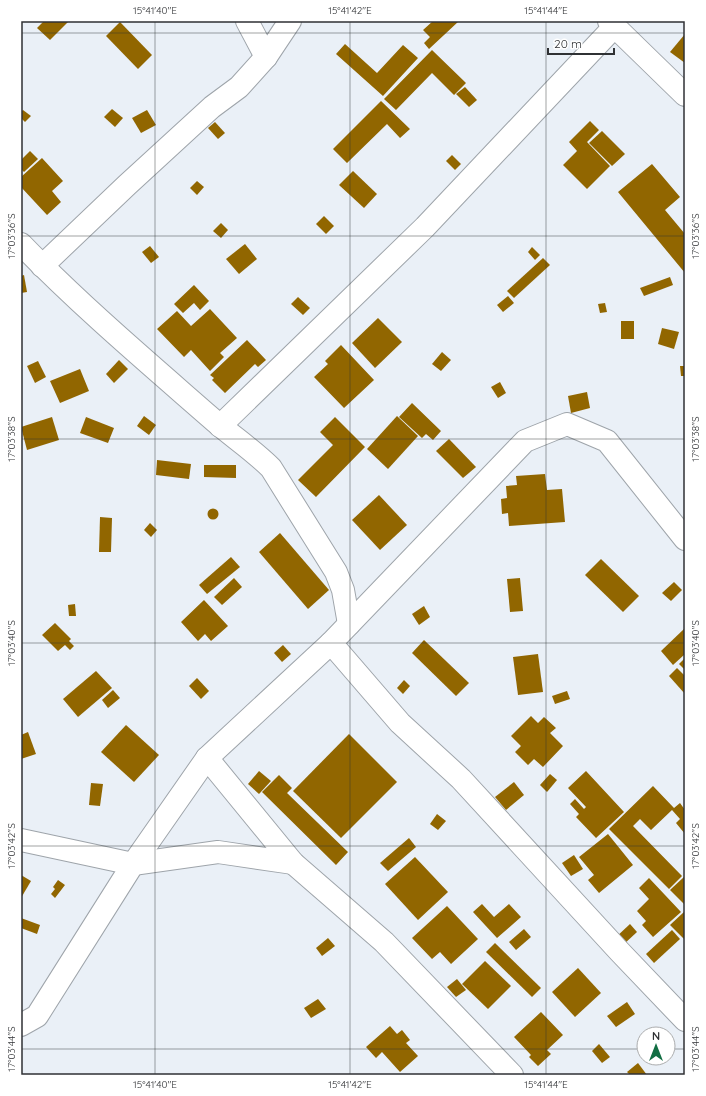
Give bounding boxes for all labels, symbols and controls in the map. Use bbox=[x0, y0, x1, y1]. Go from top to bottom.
text: 15°41'40"E bbox=[133, 4, 177, 17]
text: 15°41'42"E bbox=[328, 4, 372, 17]
text: 15°41'44"E bbox=[524, 4, 568, 17]
scale bar bbox=[548, 30, 614, 56]
text: 20 m bbox=[554, 36, 582, 51]
text: 17°03'36"S bbox=[5, 213, 18, 259]
text: 17°03'36"S bbox=[689, 213, 702, 259]
text: 17°03'38"S bbox=[5, 416, 18, 462]
text: 17°03'38"S bbox=[689, 416, 702, 462]
text: 17°03'40"S bbox=[5, 620, 18, 666]
text: 17°03'40"S bbox=[689, 620, 702, 666]
text: 17°03'42"S bbox=[5, 823, 18, 869]
text: 17°03'42"S bbox=[689, 823, 702, 869]
text: 17°03'44"S bbox=[5, 1026, 18, 1072]
north arrow bbox=[636, 1026, 676, 1066]
text: 17°03'44"S bbox=[689, 1026, 702, 1072]
text: N bbox=[652, 1029, 660, 1043]
text: 15°41'40"E bbox=[133, 1078, 177, 1091]
text: 15°41'42"E bbox=[328, 1078, 372, 1091]
text: 15°41'44"E bbox=[524, 1078, 568, 1091]

